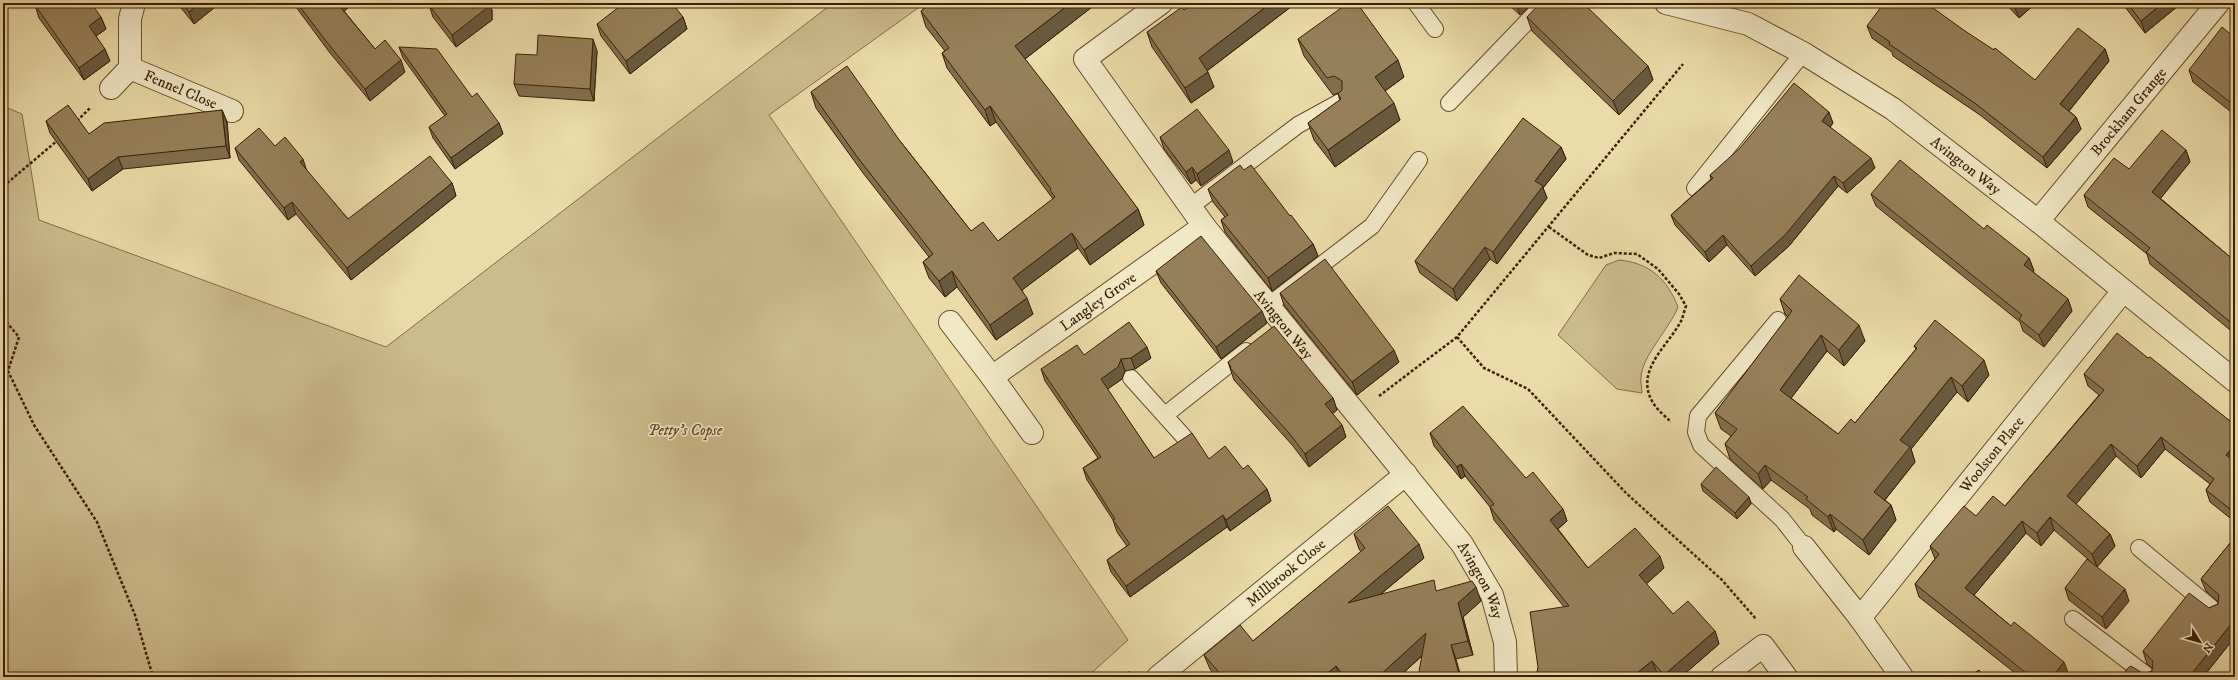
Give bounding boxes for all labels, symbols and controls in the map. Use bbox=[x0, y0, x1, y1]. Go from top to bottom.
street label: Brockham Grange bbox=[2086, 64, 2170, 159]
street label: Fennel Close bbox=[141, 66, 220, 113]
street label: Avington Way bbox=[1927, 132, 2006, 199]
street label: Langley Grove bbox=[1056, 268, 1140, 335]
street label: Avington Way bbox=[1250, 286, 1318, 364]
street label: Woolston Place bbox=[1955, 412, 2028, 497]
park label: Petty's Copse bbox=[648, 421, 723, 440]
street label: Millbrook Close bbox=[1242, 534, 1329, 611]
street label: Avington Way bbox=[1453, 538, 1508, 622]
north arrow bbox=[2180, 622, 2220, 662]
text: N bbox=[2199, 640, 2215, 655]

